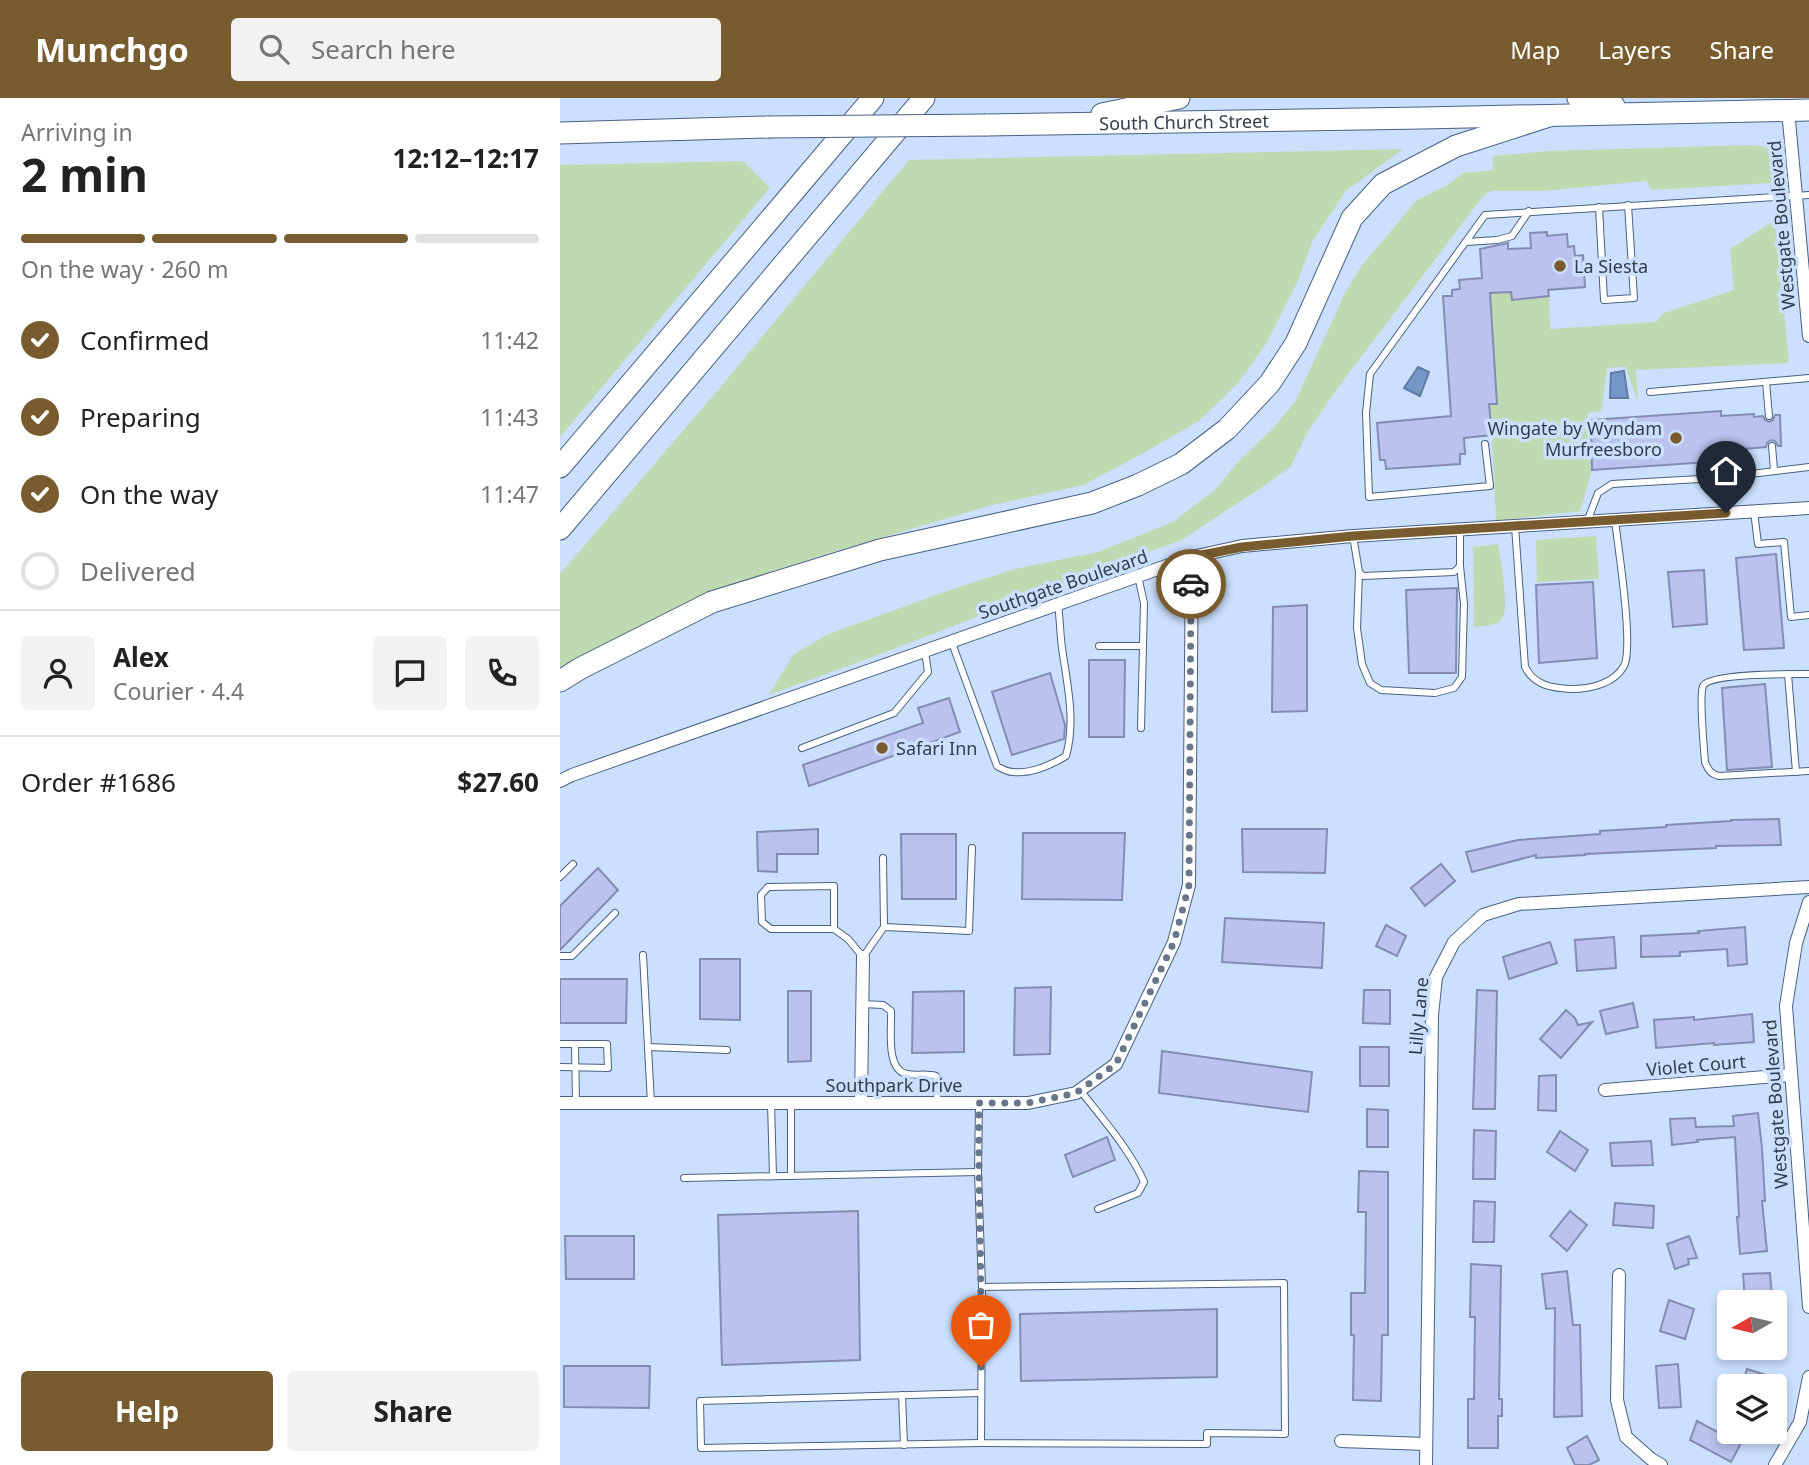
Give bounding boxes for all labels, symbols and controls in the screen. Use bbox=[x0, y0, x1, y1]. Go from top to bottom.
search box bbox=[231, 18, 721, 81]
text: Munchgo bbox=[35, 27, 189, 72]
icon: search bbox=[255, 30, 293, 68]
text: Search here bbox=[311, 31, 456, 67]
text: Map bbox=[1510, 33, 1560, 66]
text: Layers bbox=[1598, 33, 1672, 66]
text: Share bbox=[1710, 33, 1774, 66]
street label: South Church Street bbox=[1099, 108, 1269, 135]
text: Arriving in bbox=[21, 116, 133, 148]
street label: Westgate Boulevard bbox=[1762, 139, 1800, 311]
text: 12:12–12:17 bbox=[392, 140, 539, 176]
text: 2 min bbox=[21, 143, 148, 205]
text: On the way · 260 m bbox=[21, 253, 228, 285]
place label: La Siesta bbox=[1574, 254, 1648, 278]
marker: La Siesta bbox=[1552, 258, 1568, 274]
icon: check bbox=[21, 321, 59, 359]
text: Confirmed bbox=[80, 322, 210, 358]
text: 11:42 bbox=[480, 324, 539, 356]
icon: check bbox=[21, 398, 59, 436]
text: Preparing bbox=[80, 399, 201, 435]
text: 11:43 bbox=[480, 401, 539, 433]
place label: Wingate by Wyndam Murfreesboro bbox=[1487, 416, 1662, 461]
marker: Wingate by Wyndam Murfreesboro bbox=[1668, 430, 1684, 446]
pin bbox=[1696, 441, 1756, 513]
icon: home bbox=[1707, 452, 1745, 490]
icon: check bbox=[21, 475, 59, 513]
text: On the way bbox=[80, 476, 218, 512]
text: 11:47 bbox=[480, 478, 539, 510]
street label: Southgate Boulevard bbox=[975, 544, 1151, 624]
courier bbox=[1156, 549, 1226, 619]
text: Delivered bbox=[80, 553, 196, 589]
icon: car bbox=[1172, 565, 1210, 603]
button: person bbox=[21, 636, 95, 710]
button: chat bbox=[373, 636, 447, 710]
button: phone bbox=[465, 636, 539, 710]
text: Alex bbox=[113, 639, 169, 675]
text: Courier · 4.4 bbox=[113, 675, 244, 707]
place label: Safari Inn bbox=[896, 736, 977, 760]
marker: Safari Inn bbox=[874, 740, 890, 756]
text: Order #1686 bbox=[21, 764, 176, 800]
text: $27.60 bbox=[457, 764, 539, 800]
street label: Lilly Lane bbox=[1403, 976, 1433, 1056]
street label: Westgate Boulevard bbox=[1757, 1019, 1793, 1189]
street label: Violet Court bbox=[1645, 1049, 1747, 1081]
street label: Southpark Drive bbox=[826, 1073, 962, 1097]
north arrow bbox=[1717, 1290, 1787, 1360]
map controls bbox=[1717, 1290, 1787, 1444]
pin bbox=[951, 1295, 1011, 1367]
icon: bag bbox=[962, 1306, 1000, 1344]
button: Help bbox=[21, 1371, 273, 1451]
button: Share bbox=[287, 1371, 539, 1451]
button: layers bbox=[1717, 1374, 1787, 1444]

